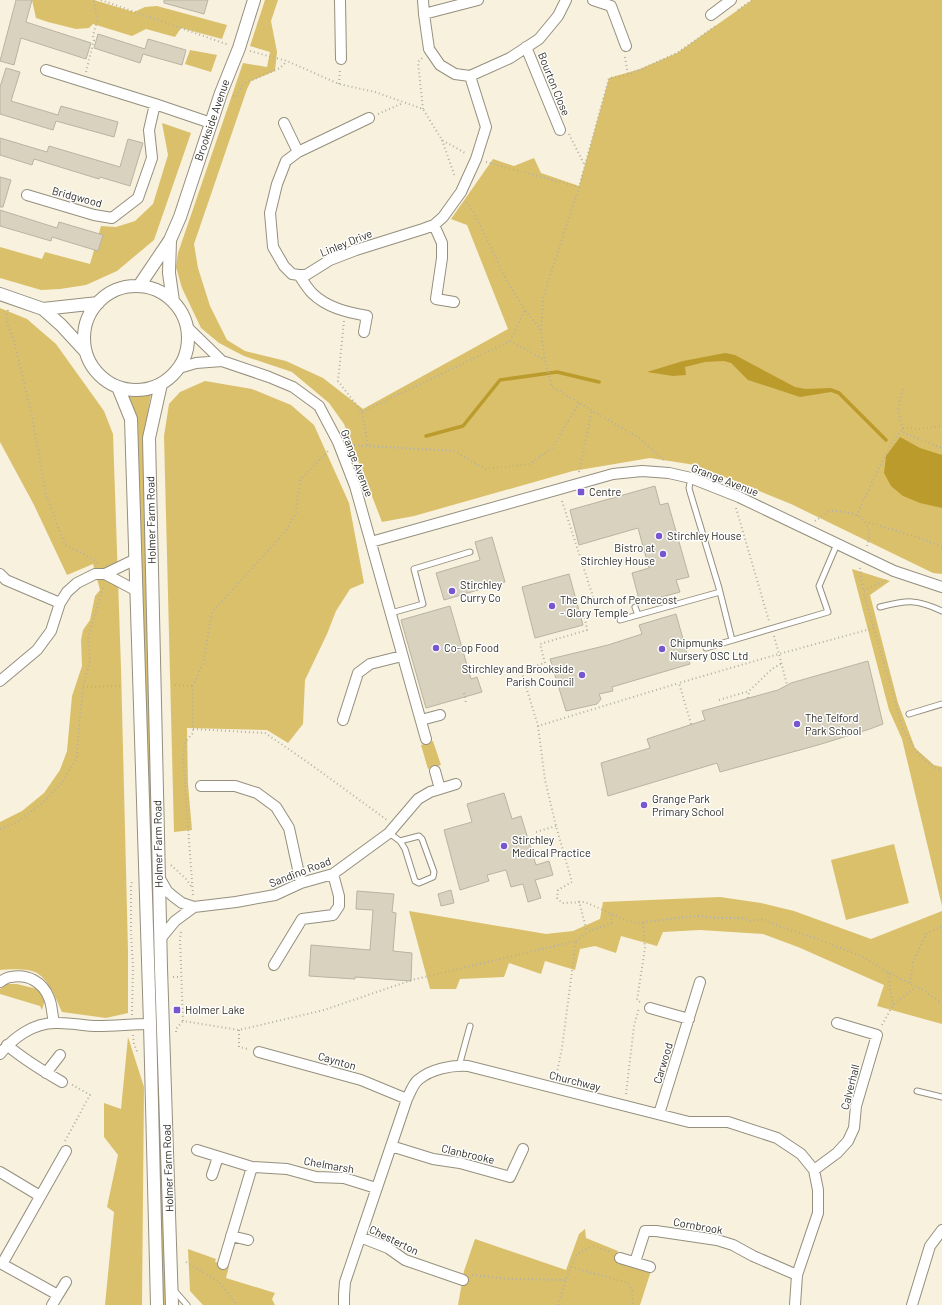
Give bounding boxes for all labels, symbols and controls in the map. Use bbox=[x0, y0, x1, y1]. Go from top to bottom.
street label: Bourton Close bbox=[536, 50, 573, 118]
street label: Brookside Avenue bbox=[191, 77, 232, 162]
street label: Bridgwood bbox=[51, 184, 104, 209]
street label: Linley Drive bbox=[318, 226, 374, 259]
street label: Grange Avenue bbox=[339, 427, 376, 499]
street label: Grange Avenue bbox=[690, 461, 761, 498]
street label: Holmer Farm Road bbox=[143, 476, 158, 564]
place label: Centre bbox=[589, 485, 621, 498]
marker: Centre bbox=[576, 487, 586, 497]
place label: Stirchley House bbox=[667, 529, 742, 542]
marker: Stirchley House bbox=[654, 531, 664, 541]
place label: Bistro at Stirchley House bbox=[580, 541, 655, 567]
marker: Bistro at Stirchley House bbox=[658, 549, 668, 559]
place label: Stirchley Curry Co bbox=[460, 578, 502, 604]
marker: Stirchley Curry Co bbox=[447, 586, 457, 596]
place label: The Church of Pentecost - Glory Temple bbox=[560, 593, 677, 619]
marker: The Church of Pentecost - Glory Temple bbox=[547, 601, 557, 611]
place label: Chipmunks Nursery OSC Ltd bbox=[670, 636, 748, 662]
place label: Co-op Food bbox=[444, 641, 499, 654]
marker: Co-op Food bbox=[431, 643, 441, 653]
marker: Chipmunks Nursery OSC Ltd bbox=[657, 644, 667, 654]
place label: Stirchley and Brookside Parish Council bbox=[462, 662, 574, 688]
marker: Stirchley and Brookside Parish Council bbox=[577, 670, 587, 680]
place label: The Telford Park School bbox=[805, 711, 861, 737]
marker: The Telford Park School bbox=[792, 719, 802, 729]
place label: Grange Park Primary School bbox=[652, 792, 724, 818]
street label: Holmer Farm Road bbox=[150, 800, 165, 888]
marker: Grange Park Primary School bbox=[639, 800, 649, 810]
place label: Stirchley Medical Practice bbox=[512, 833, 591, 859]
marker: Stirchley Medical Practice bbox=[499, 841, 509, 851]
street label: Sandino Road bbox=[267, 854, 333, 889]
place label: Holmer Lake bbox=[185, 1003, 245, 1016]
marker: Holmer Lake bbox=[172, 1005, 182, 1015]
street label: Carwood bbox=[650, 1041, 675, 1085]
street label: Caynton bbox=[317, 1049, 358, 1072]
street label: Calverhall bbox=[838, 1063, 861, 1111]
street label: Churchway bbox=[548, 1068, 602, 1093]
street label: Holmer Farm Road bbox=[159, 1124, 176, 1212]
street label: Clanbrooke bbox=[440, 1141, 496, 1166]
street label: Chelmarsh bbox=[303, 1154, 355, 1175]
street label: Cornbrook bbox=[672, 1215, 724, 1236]
street label: Chesterton bbox=[367, 1222, 421, 1257]

